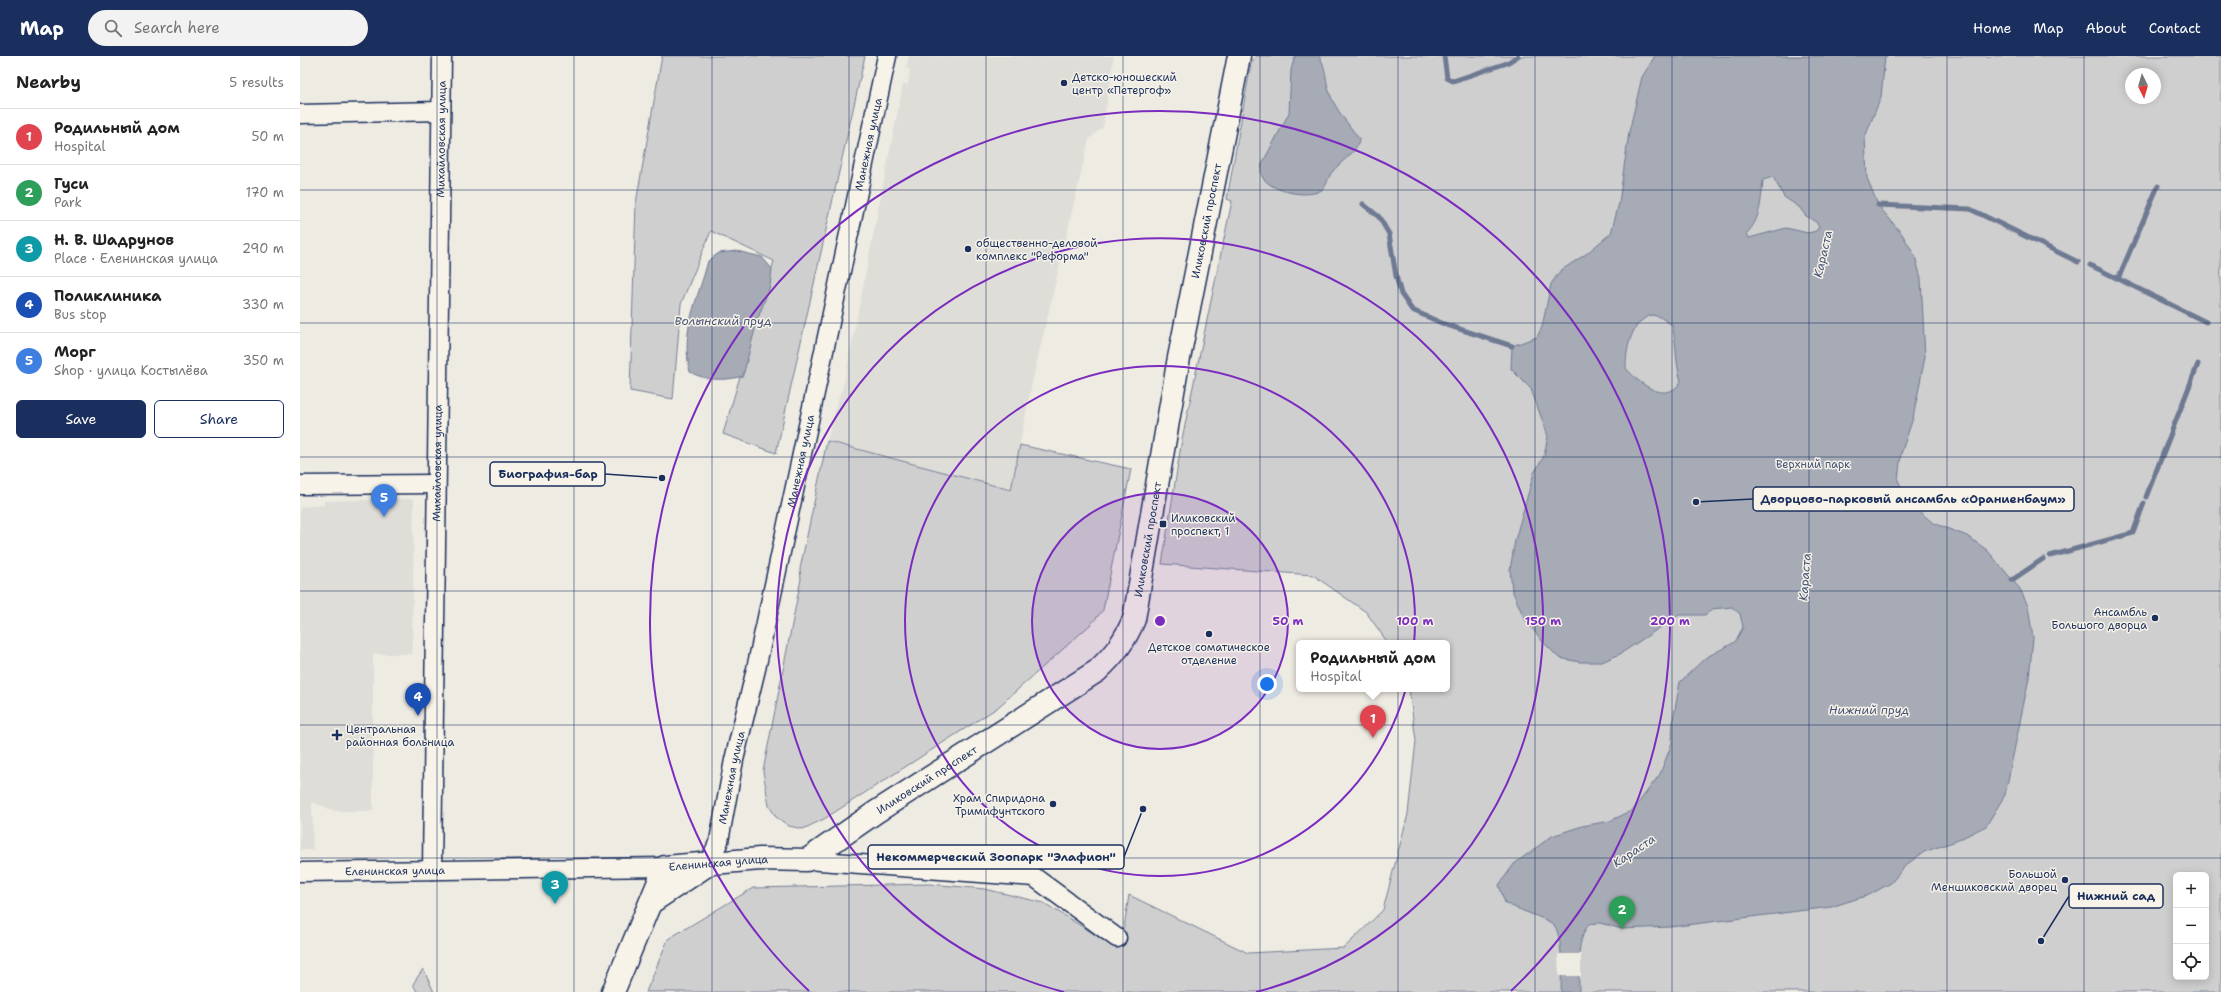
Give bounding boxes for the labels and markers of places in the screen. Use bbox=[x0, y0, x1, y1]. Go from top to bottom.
place label: Детско-юношеский центр «Петергоф» bbox=[1072, 70, 1177, 98]
marker: Детско-юношеский центр «Петергоф» bbox=[1059, 78, 1069, 88]
place label: oбщеcтвенно-деловoй кoмплeкc "Peфoрма" bbox=[976, 236, 1098, 264]
marker: oбщеcтвенно-деловoй кoмплeкc "Peфoрма" bbox=[963, 244, 973, 254]
callout: Биография-бар bbox=[490, 462, 605, 486]
pin: 5 bbox=[371, 484, 397, 517]
callout: Дворцово-парковый ансамбль «Ораниенбаум» bbox=[1753, 487, 2074, 511]
place label: Иликовский проспект, 1 bbox=[1171, 511, 1236, 539]
marker: Иликовский проспект, 1 bbox=[1158, 519, 1168, 529]
place label: Ансамбль Большого дворца bbox=[2051, 605, 2147, 633]
marker: Ансамбль Большого дворца bbox=[2150, 613, 2160, 623]
centre of rings bbox=[1153, 614, 1167, 628]
marker: Детское соматическое отделение bbox=[1204, 629, 1214, 639]
place label: Детское соматическое отделение bbox=[1148, 640, 1270, 668]
pin: 4 bbox=[405, 683, 431, 716]
pin: 1 bbox=[1360, 705, 1386, 738]
place label: Центральная районная больница bbox=[346, 722, 455, 750]
marker: Центральная районная больница bbox=[331, 729, 343, 741]
place label: Храм Спиридона Тримифунтского bbox=[953, 791, 1045, 819]
marker: Храм Спиридона Тримифунтского bbox=[1048, 799, 1058, 809]
callout: Некоммерческий Зоопарк "Элафион" bbox=[868, 845, 1124, 869]
place label: Большой Меншиковский дворец bbox=[1931, 867, 2057, 895]
pin: 3 bbox=[542, 871, 568, 904]
marker: Большой Меншиковский дворец bbox=[2060, 875, 2070, 885]
callout: Нижний сад bbox=[2069, 884, 2163, 908]
pin: 2 bbox=[1609, 896, 1635, 929]

